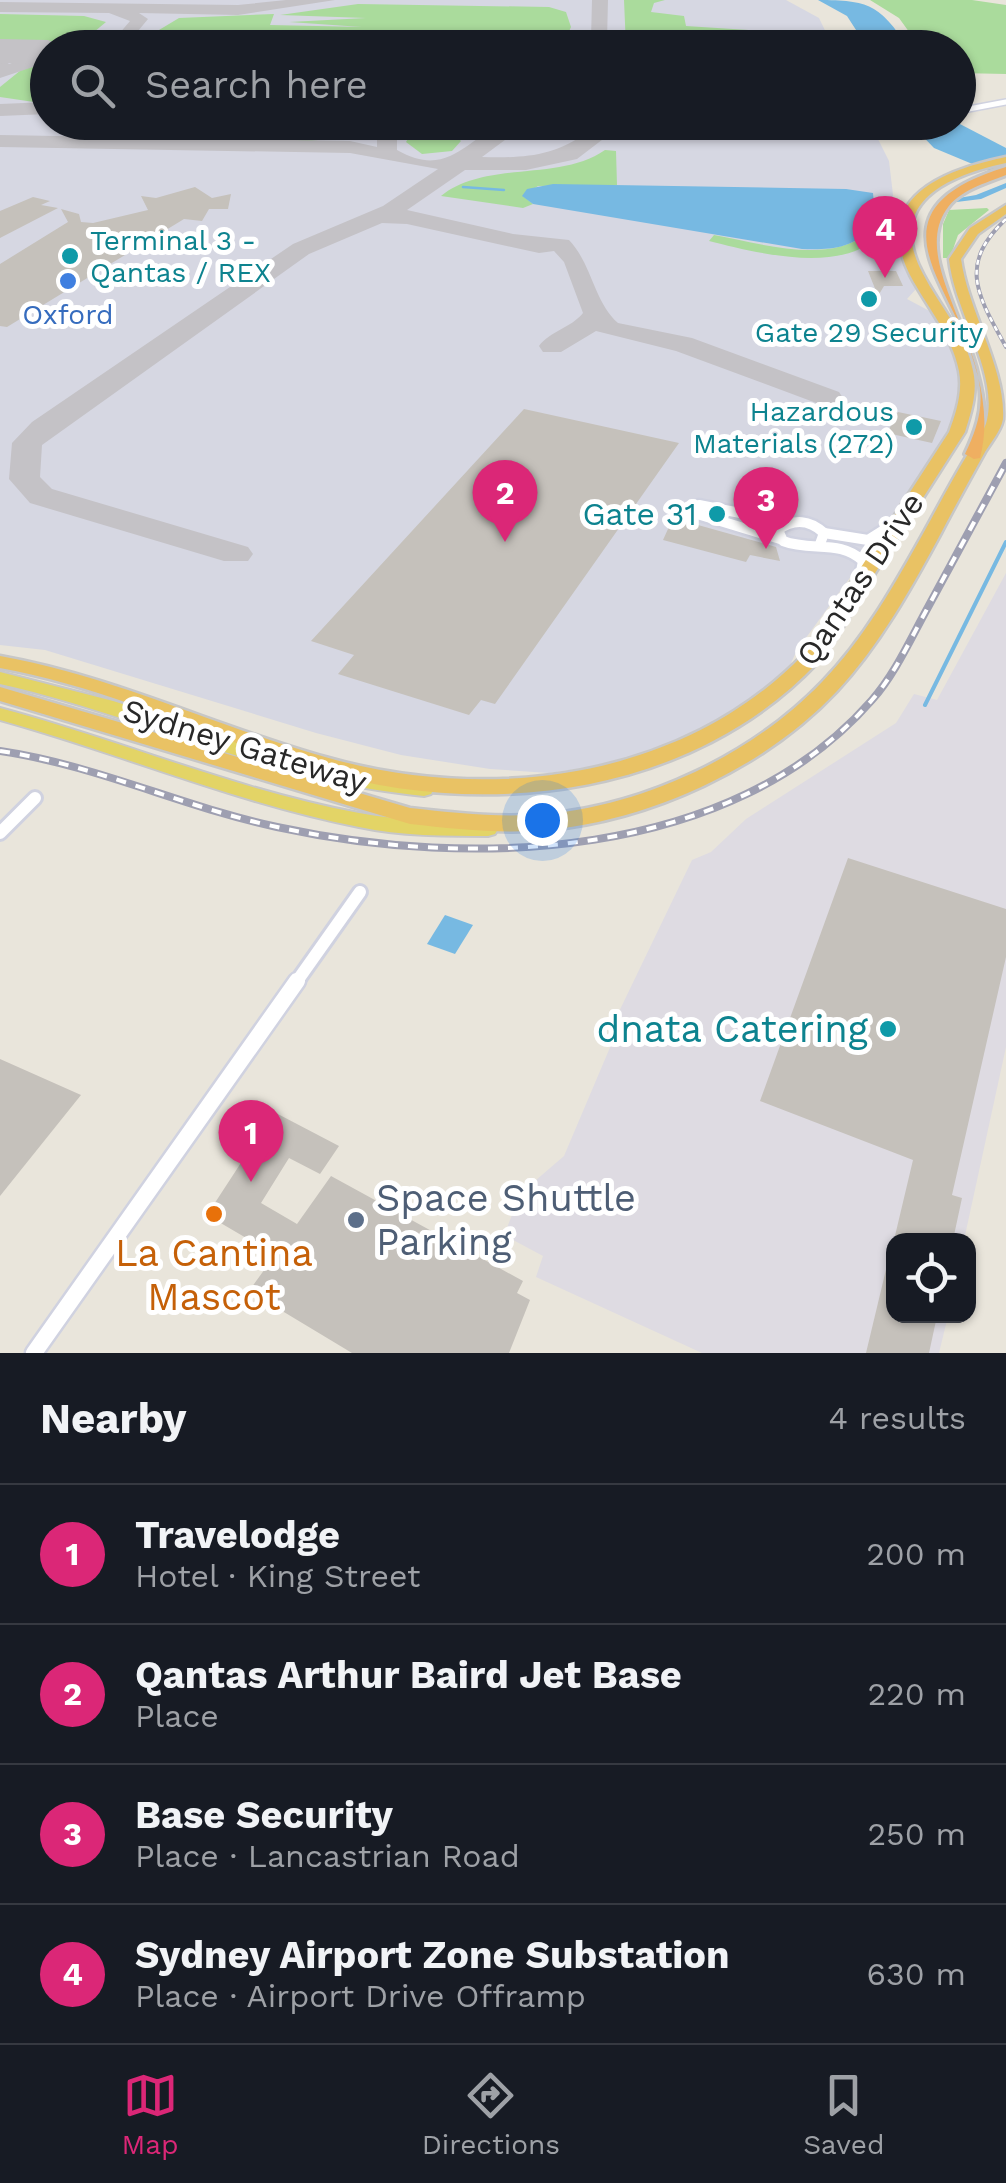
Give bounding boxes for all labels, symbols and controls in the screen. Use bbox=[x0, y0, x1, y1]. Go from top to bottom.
search box bbox=[30, 30, 976, 140]
icon: search bbox=[65, 58, 120, 113]
text: Search here bbox=[145, 63, 368, 107]
pin: 4 bbox=[852, 196, 918, 278]
place label: Terminal 3 - Qantas / REX bbox=[90, 224, 271, 289]
marker: Terminal 3 - Qantas / REX bbox=[59, 245, 81, 267]
marker: Oxford bbox=[57, 270, 79, 292]
marker: Gate 29 Security bbox=[858, 288, 880, 310]
place label: Oxford bbox=[22, 298, 114, 331]
place label: Gate 29 Security bbox=[755, 316, 984, 349]
place label: Hazardous Materials (272) bbox=[693, 395, 894, 460]
marker: Hazardous Materials (272) bbox=[903, 416, 925, 438]
pin: 2 bbox=[472, 460, 538, 542]
pin: 3 bbox=[734, 466, 798, 549]
street label: Qantas Drive bbox=[788, 485, 932, 673]
place label: Gate 31 bbox=[582, 495, 697, 533]
marker: Gate 31 bbox=[706, 503, 728, 525]
street label: Sydney Gateway bbox=[119, 691, 372, 801]
your location bbox=[517, 795, 568, 846]
place label: dnata Catering bbox=[596, 1007, 869, 1051]
marker: dnata Catering bbox=[877, 1018, 899, 1040]
pin: 1 bbox=[218, 1100, 284, 1182]
place label: Space Shuttle Parking bbox=[376, 1176, 636, 1264]
marker: La Cantina Mascot bbox=[203, 1203, 225, 1225]
marker: Space Shuttle Parking bbox=[345, 1209, 367, 1231]
place label: La Cantina Mascot bbox=[115, 1231, 313, 1319]
map controls bbox=[886, 1233, 976, 1323]
button: locate bbox=[886, 1233, 976, 1323]
text: Nearby bbox=[40, 1394, 187, 1443]
text: 4 results bbox=[828, 1399, 966, 1437]
text: Travelodge bbox=[135, 1513, 340, 1557]
text: 1 bbox=[66, 1535, 79, 1573]
text: 200 m bbox=[866, 1535, 966, 1573]
text: Hotel · King Street bbox=[135, 1557, 420, 1595]
text: Qantas Arthur Baird Jet Base bbox=[135, 1653, 682, 1697]
text: 2 bbox=[63, 1675, 82, 1713]
text: 220 m bbox=[867, 1675, 966, 1713]
text: Place bbox=[135, 1697, 219, 1735]
text: Base Security bbox=[135, 1793, 393, 1837]
text: 3 bbox=[63, 1815, 82, 1853]
text: 250 m bbox=[867, 1815, 966, 1853]
text: Place · Lancastrian Road bbox=[135, 1837, 520, 1875]
text: Sydney Airport Zone Substation bbox=[135, 1933, 730, 1977]
text: 4 bbox=[62, 1955, 83, 1993]
text: 630 m bbox=[867, 1955, 966, 1993]
text: Place · Airport Drive Offramp bbox=[135, 1977, 586, 2015]
tab: Map bbox=[122, 2068, 179, 2161]
tab: Directions bbox=[422, 2068, 560, 2161]
tab: Saved bbox=[803, 2068, 884, 2161]

